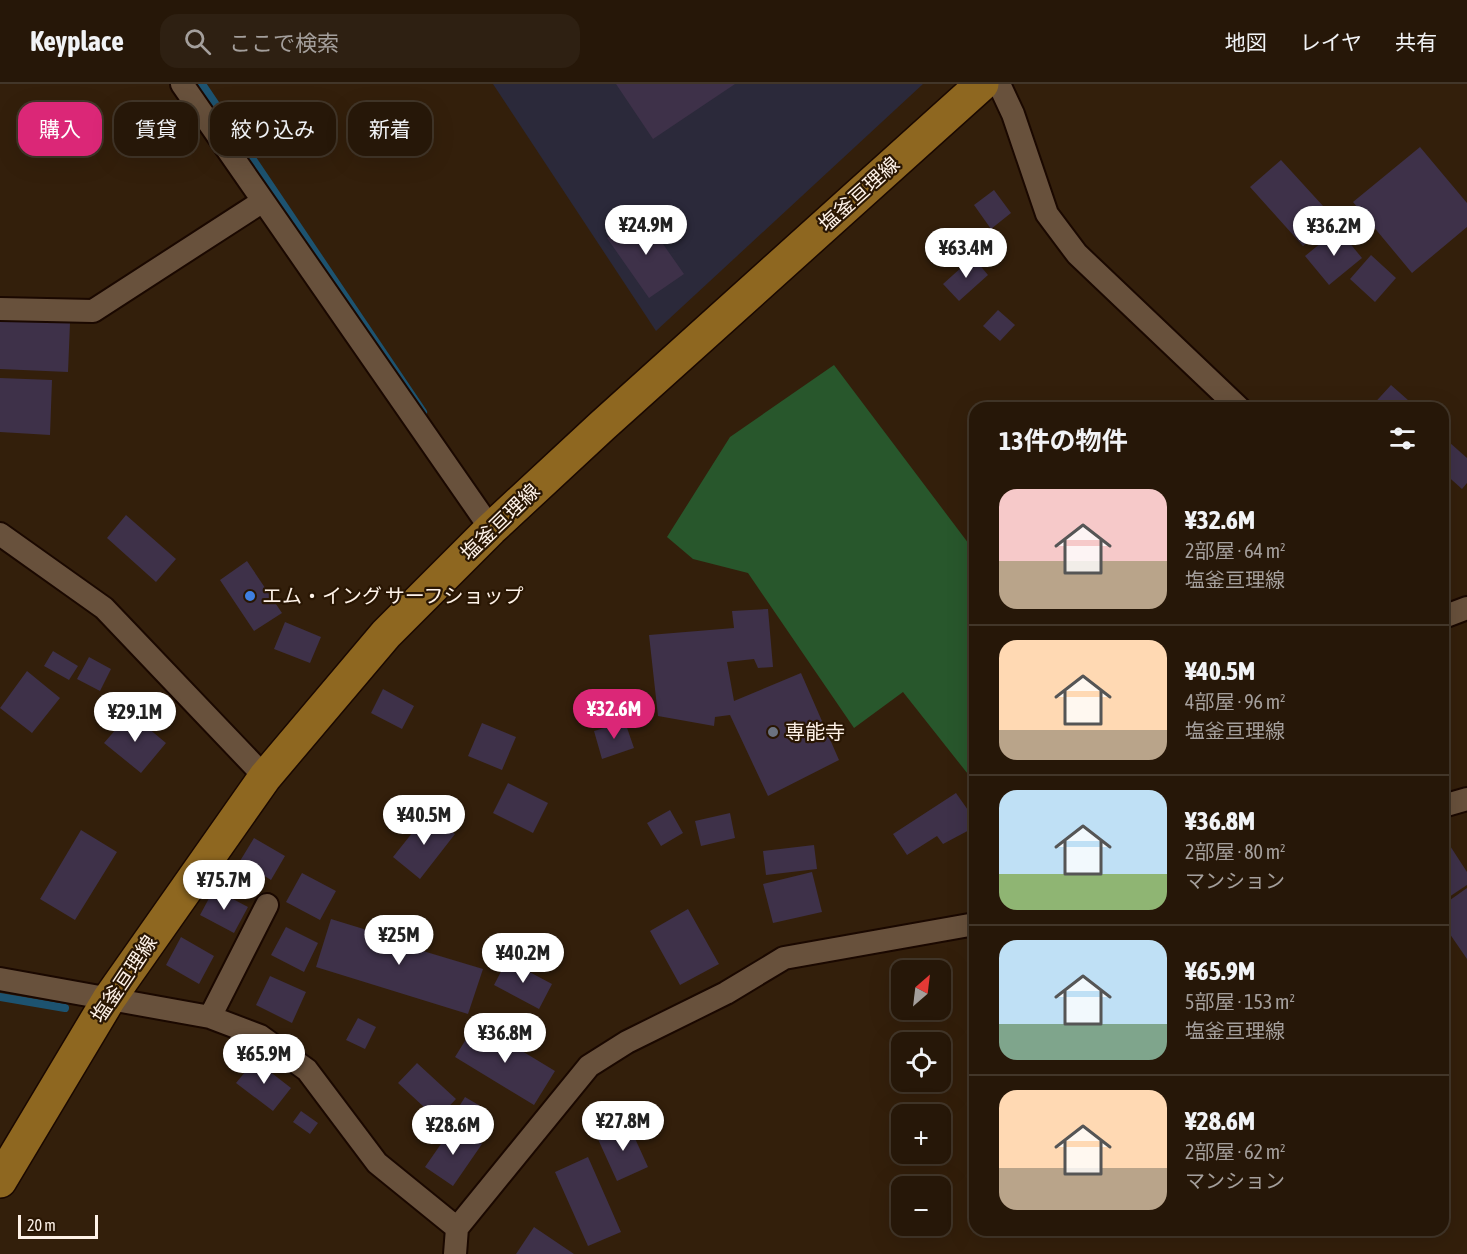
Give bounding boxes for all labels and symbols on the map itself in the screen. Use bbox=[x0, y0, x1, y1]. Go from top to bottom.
street label: 塩釜亘理線 bbox=[814, 152, 904, 236]
pin: ¥24.9M bbox=[597, 205, 695, 256]
pin: ¥36.2M bbox=[1285, 206, 1383, 257]
pin: ¥63.4M bbox=[917, 228, 1015, 279]
street label: 塩釜亘理線 bbox=[456, 479, 544, 565]
place label: エム・イング サーフショップ bbox=[262, 584, 524, 607]
marker: エム・イング サーフショップ bbox=[243, 589, 257, 603]
pin: ¥32.6M bbox=[565, 689, 663, 740]
pin: ¥29.1M bbox=[86, 692, 184, 743]
place label: 専能寺 bbox=[785, 720, 845, 743]
marker: 専能寺 bbox=[766, 725, 780, 739]
pin: ¥40.5M bbox=[375, 795, 473, 846]
pin: ¥75.7M bbox=[175, 860, 273, 911]
pin: ¥25M bbox=[363, 915, 435, 966]
street label: 塩釜亘理線 bbox=[86, 931, 161, 1027]
pin: ¥40.2M bbox=[474, 933, 572, 984]
north arrow bbox=[891, 960, 951, 1020]
pin: ¥36.8M bbox=[456, 1013, 554, 1064]
pin: ¥65.9M bbox=[215, 1034, 313, 1085]
pin: ¥27.8M bbox=[574, 1101, 672, 1152]
pin: ¥28.6M bbox=[404, 1105, 502, 1156]
scale bar bbox=[18, 1212, 98, 1240]

